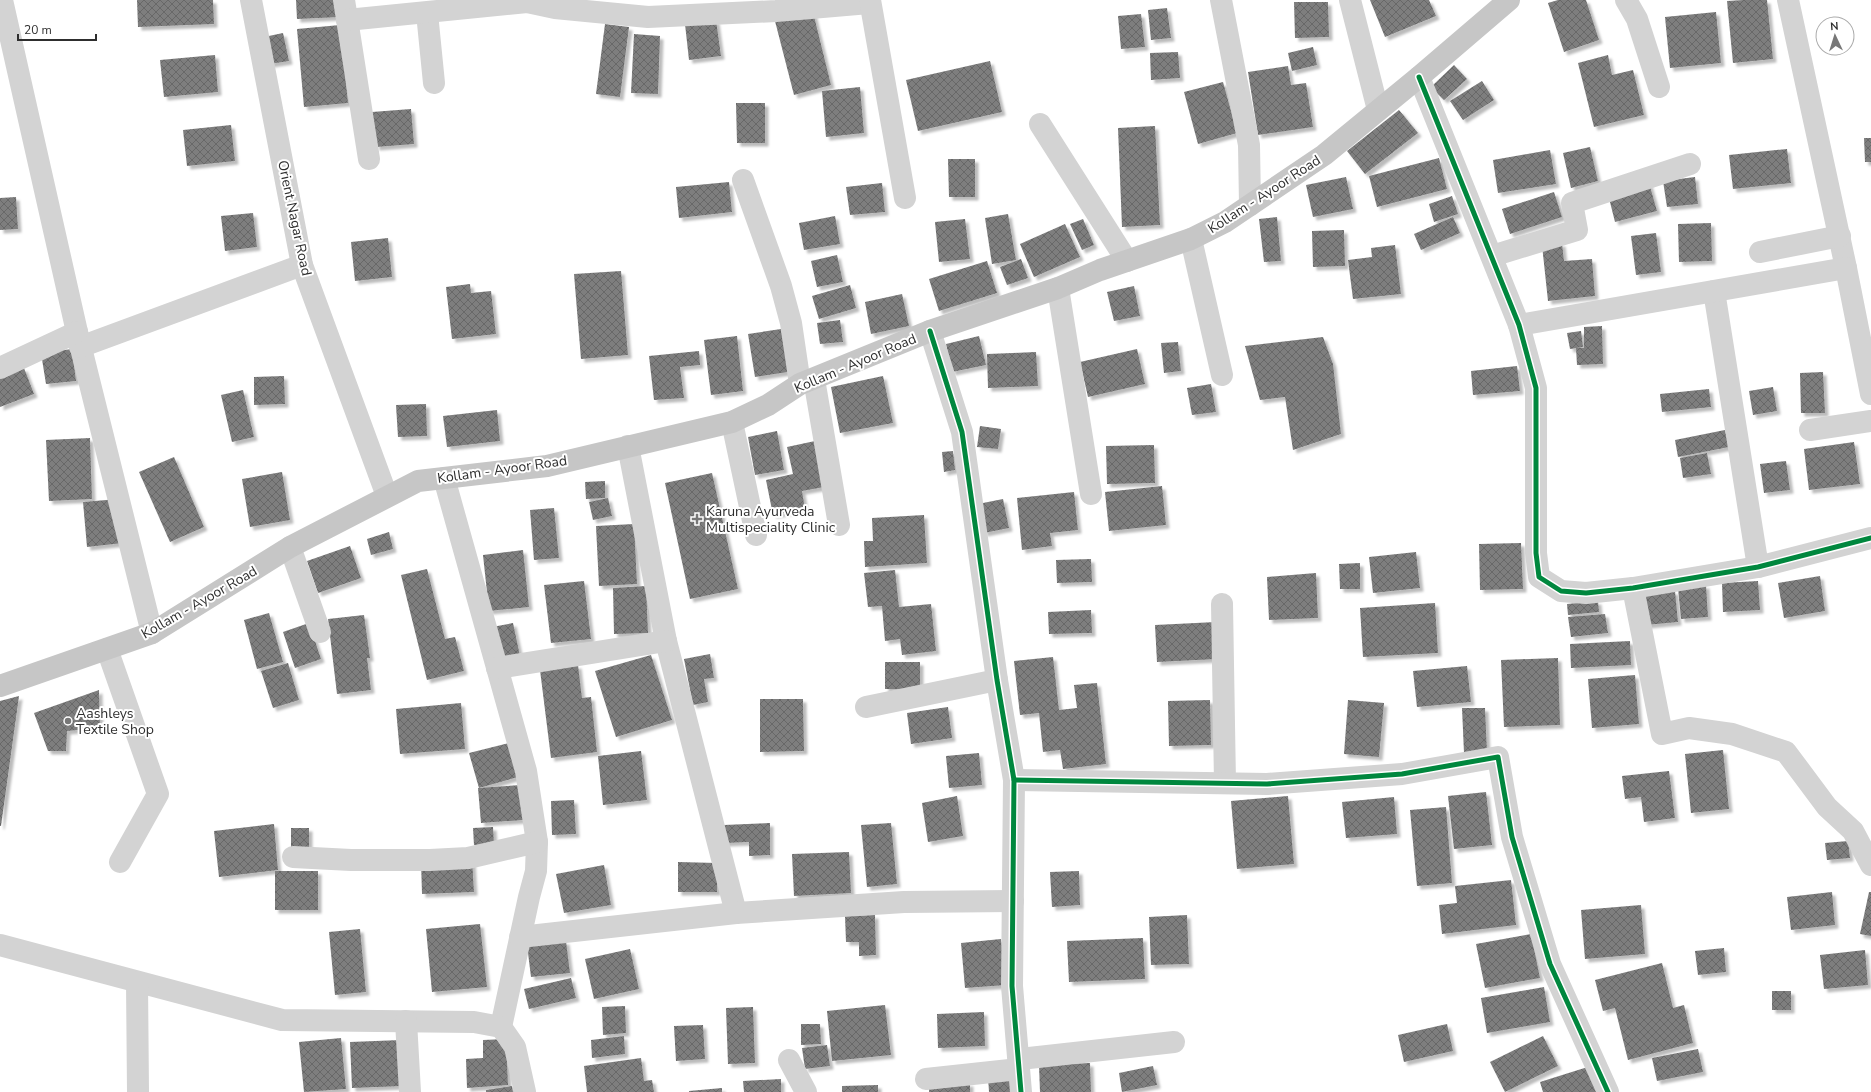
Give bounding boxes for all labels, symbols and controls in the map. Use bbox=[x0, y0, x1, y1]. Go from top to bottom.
scale bar bbox=[18, 16, 96, 42]
north arrow bbox=[1815, 16, 1855, 56]
text: N bbox=[1830, 19, 1839, 34]
text: 20 m bbox=[24, 22, 52, 38]
street label: Kollam - Ayoor Road bbox=[1204, 151, 1324, 238]
street label: Orient Nagar Road bbox=[273, 159, 316, 278]
street label: Kollam - Ayoor Road bbox=[791, 329, 919, 398]
street label: Kollam - Ayoor Road bbox=[436, 451, 568, 488]
place label: Karuna Ayurveda Multispeciality Clinic bbox=[706, 502, 836, 537]
marker: Karuna Ayurveda Multispeciality Clinic bbox=[691, 513, 703, 525]
street label: Kollam - Ayoor Road bbox=[138, 561, 261, 643]
place label: Aashleys Textile Shop bbox=[76, 704, 154, 739]
marker: Aashleys Textile Shop bbox=[63, 716, 73, 726]

